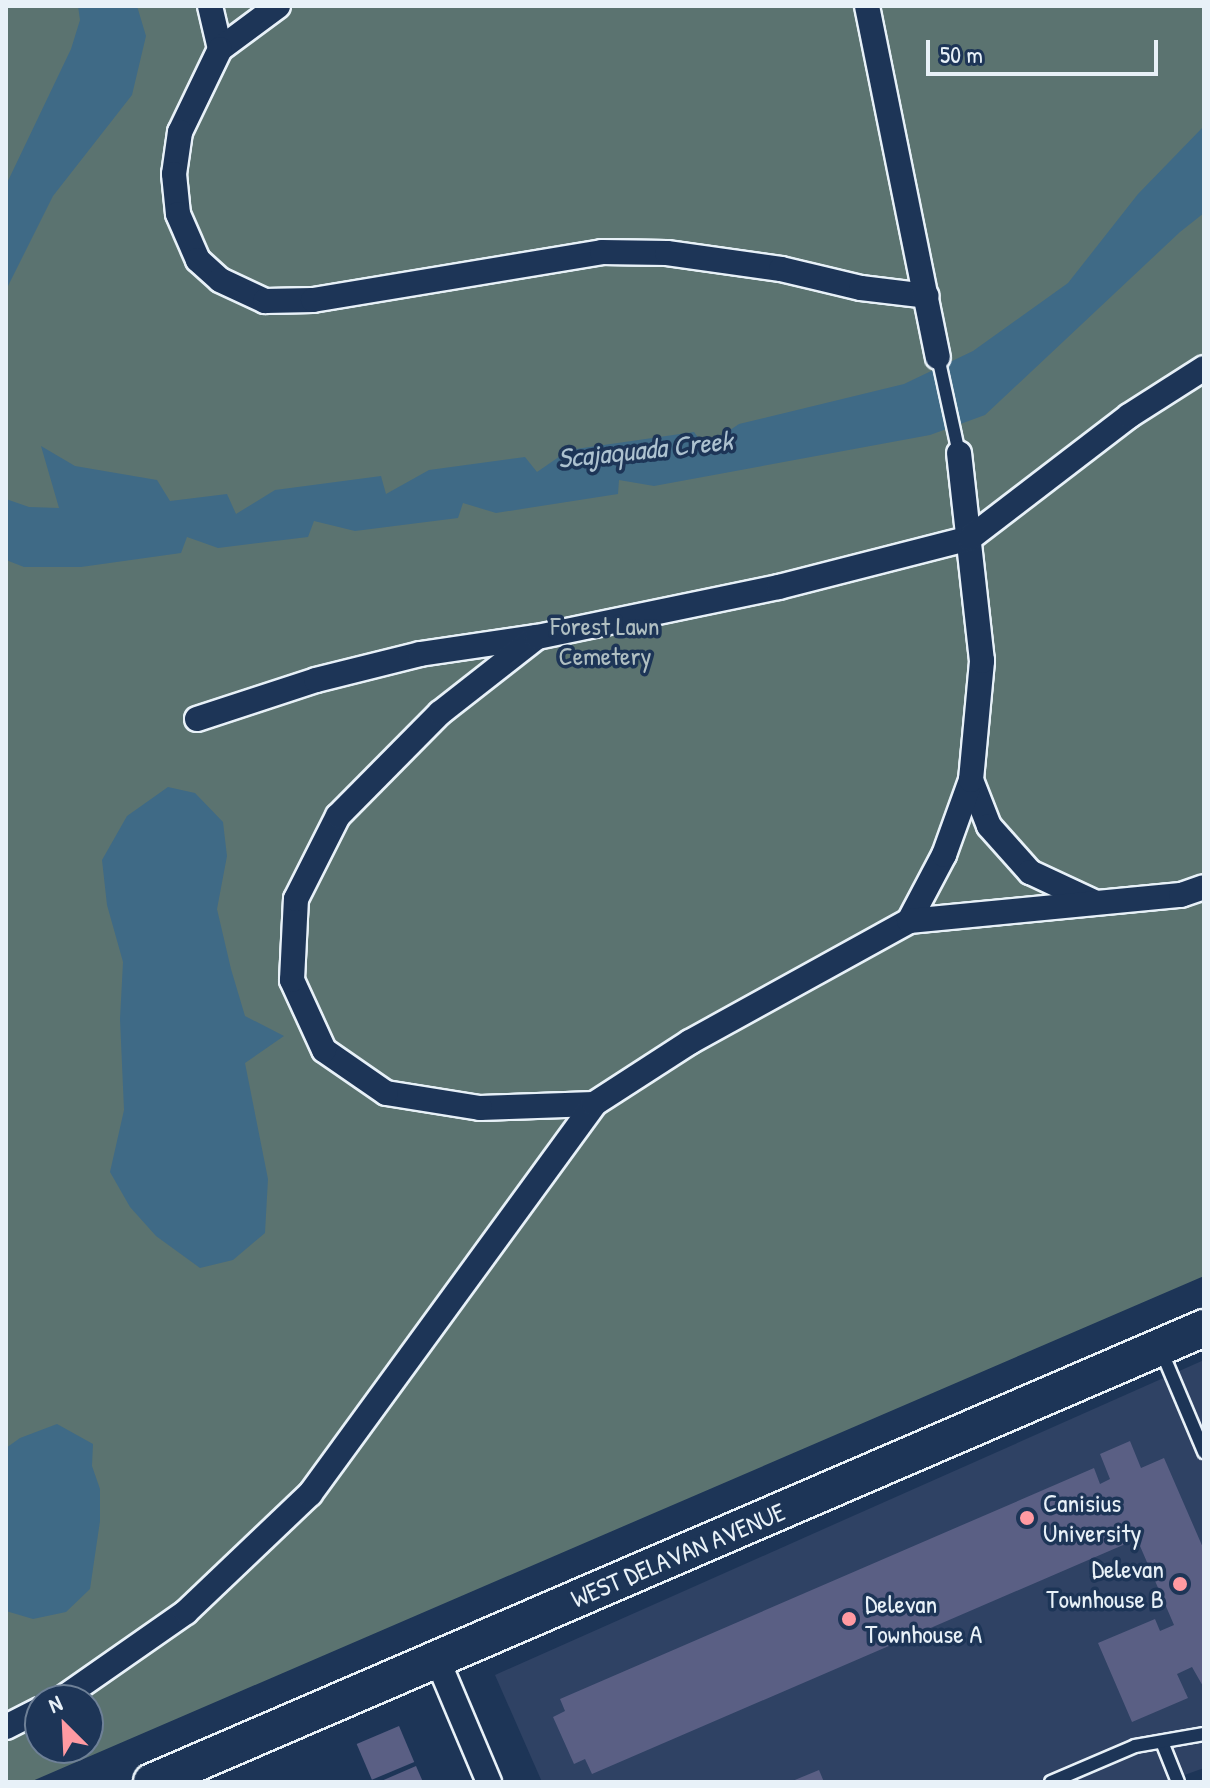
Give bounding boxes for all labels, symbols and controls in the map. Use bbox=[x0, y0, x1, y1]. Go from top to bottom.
scale bar bbox=[930, 24, 1162, 74]
text: 50 m bbox=[940, 38, 983, 70]
water label: Scajaquada Creek bbox=[556, 423, 734, 475]
park label: Forest Lawn Cemetery bbox=[550, 610, 660, 672]
place label: Canisius University bbox=[1043, 1487, 1141, 1548]
street label: WEST DELAVAN AVENUE bbox=[566, 1496, 790, 1614]
marker: Canisius University bbox=[1018, 1509, 1036, 1527]
place label: Delevan Townhouse B bbox=[1046, 1553, 1164, 1614]
marker: Delevan Townhouse B bbox=[1171, 1575, 1189, 1593]
place label: Delevan Townhouse A bbox=[865, 1588, 982, 1650]
marker: Delevan Townhouse A bbox=[840, 1610, 858, 1628]
north arrow bbox=[24, 1684, 104, 1764]
text: N bbox=[44, 1688, 67, 1720]

